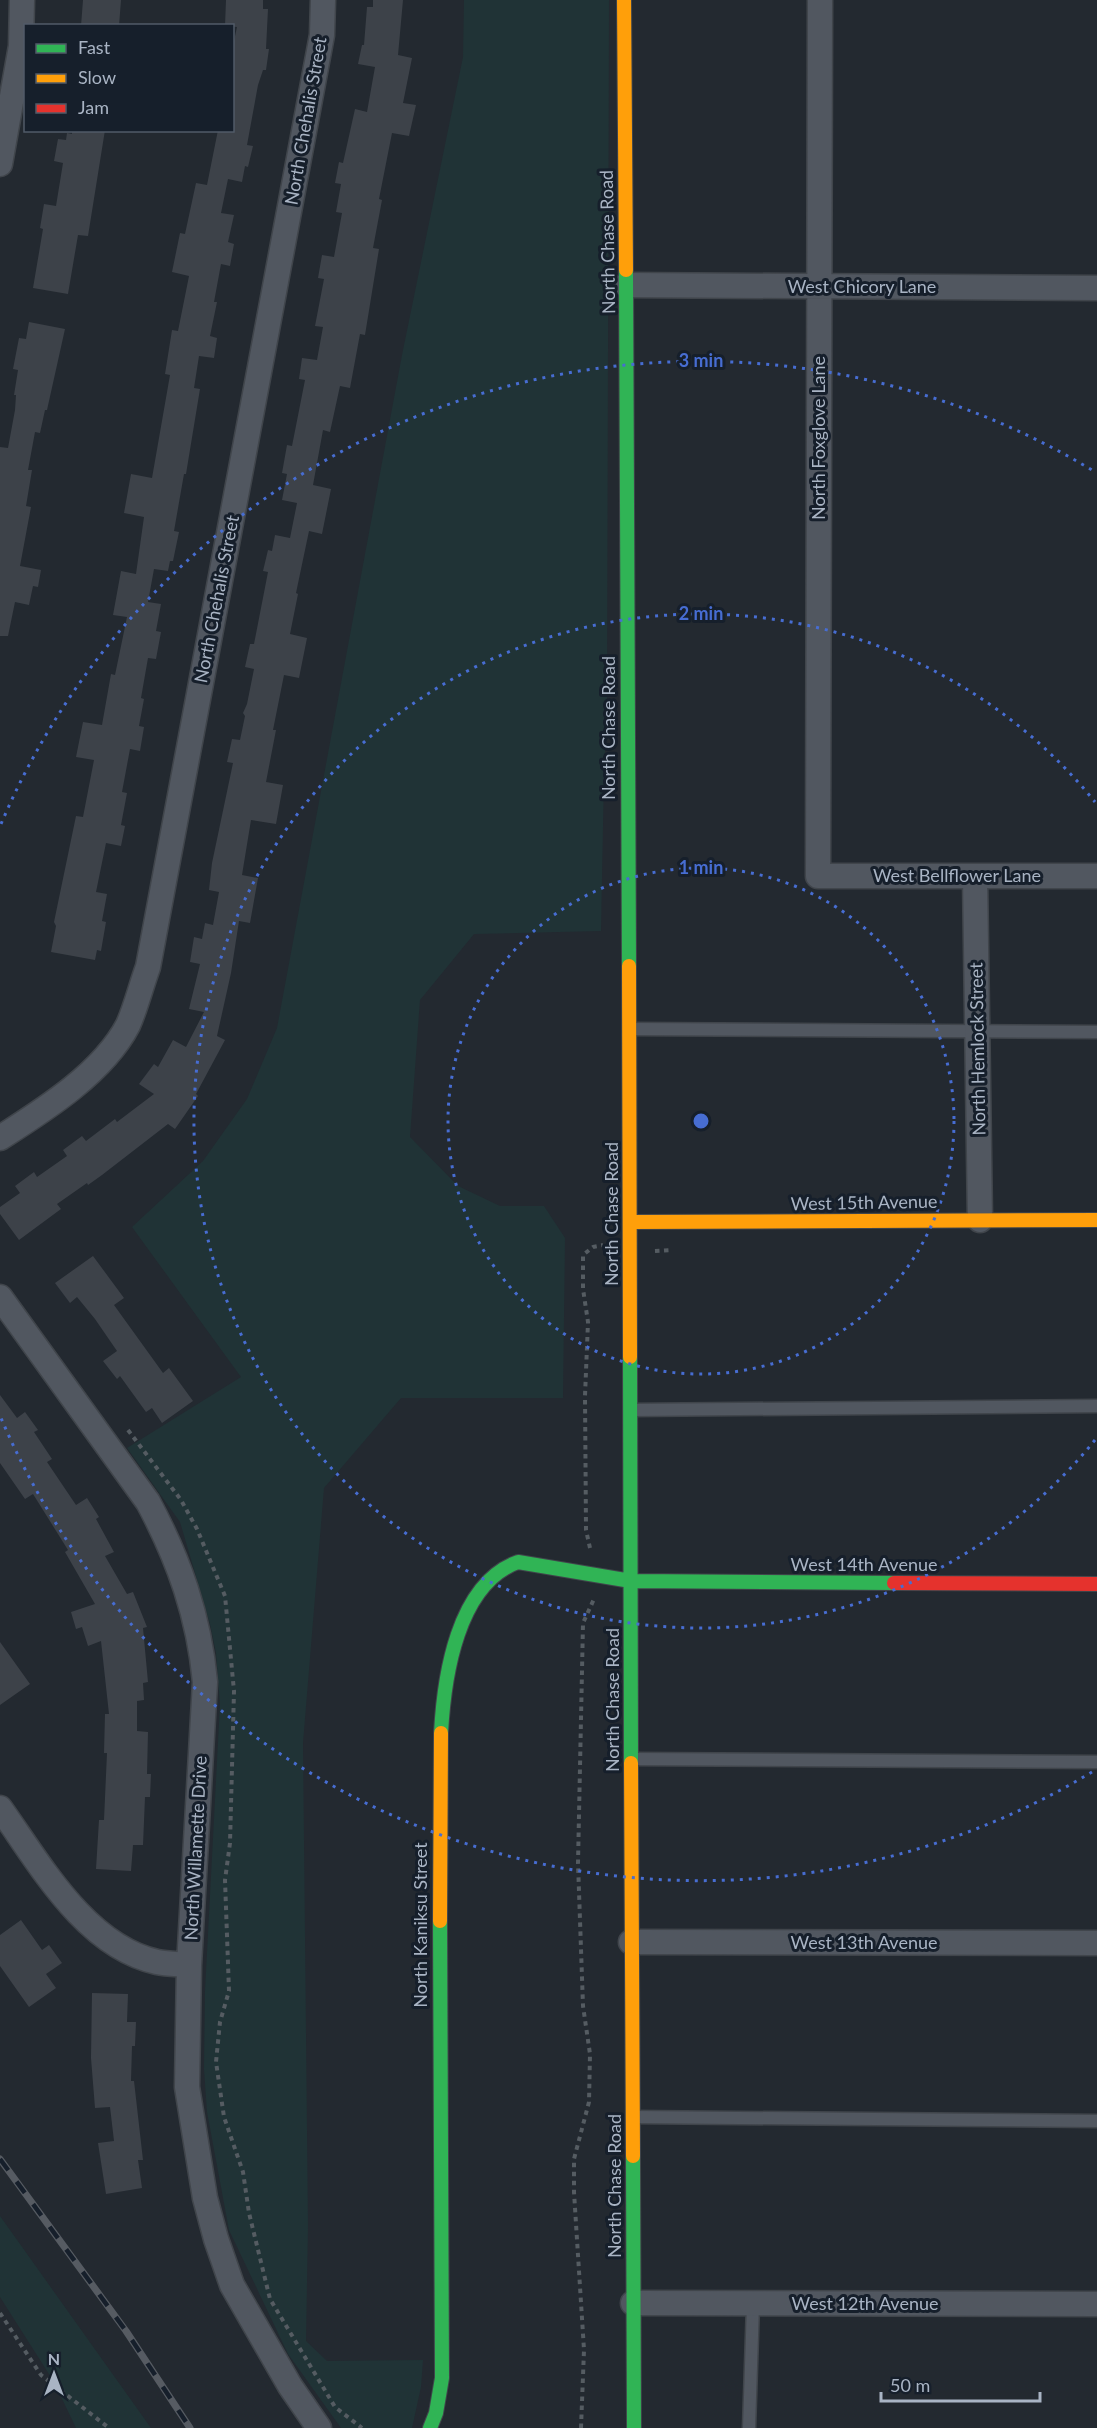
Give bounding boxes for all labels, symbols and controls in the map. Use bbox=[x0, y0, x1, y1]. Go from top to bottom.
legend bbox=[24, 24, 234, 132]
street label: North Chehalis Street bbox=[279, 35, 331, 207]
text: Fast bbox=[78, 36, 111, 58]
text: Slow bbox=[78, 66, 116, 88]
text: Jam bbox=[78, 96, 109, 118]
street label: North Chase Road bbox=[595, 170, 619, 314]
street label: West Chicory Lane bbox=[788, 275, 936, 297]
text: 3 min bbox=[679, 349, 723, 371]
street label: North Foxglove Lane bbox=[807, 356, 829, 520]
street label: North Chehalis Street bbox=[189, 513, 243, 684]
text: 2 min bbox=[679, 602, 723, 624]
street label: North Chase Road bbox=[597, 656, 619, 800]
text: 1 min bbox=[679, 856, 723, 878]
street label: West Bellflower Lane bbox=[873, 864, 1041, 886]
street label: North Hemlock Street bbox=[964, 962, 990, 1136]
centre of rings bbox=[691, 1111, 711, 1131]
street label: North Chase Road bbox=[600, 1142, 622, 1286]
street label: West 15th Avenue bbox=[790, 1190, 938, 1214]
street label: West 14th Avenue bbox=[791, 1553, 937, 1575]
street label: North Chase Road bbox=[601, 1628, 623, 1772]
street label: North Willamette Drive bbox=[179, 1755, 211, 1941]
street label: North Kaniksu Street bbox=[409, 1842, 431, 2008]
street label: West 13th Avenue bbox=[791, 1931, 937, 1953]
street label: North Chase Road bbox=[603, 2114, 625, 2258]
street label: West 12th Avenue bbox=[792, 2292, 938, 2314]
north arrow bbox=[24, 2344, 84, 2404]
text: N bbox=[48, 2349, 60, 2368]
scale bar bbox=[881, 2365, 1040, 2403]
text: 50 m bbox=[890, 2374, 930, 2396]

